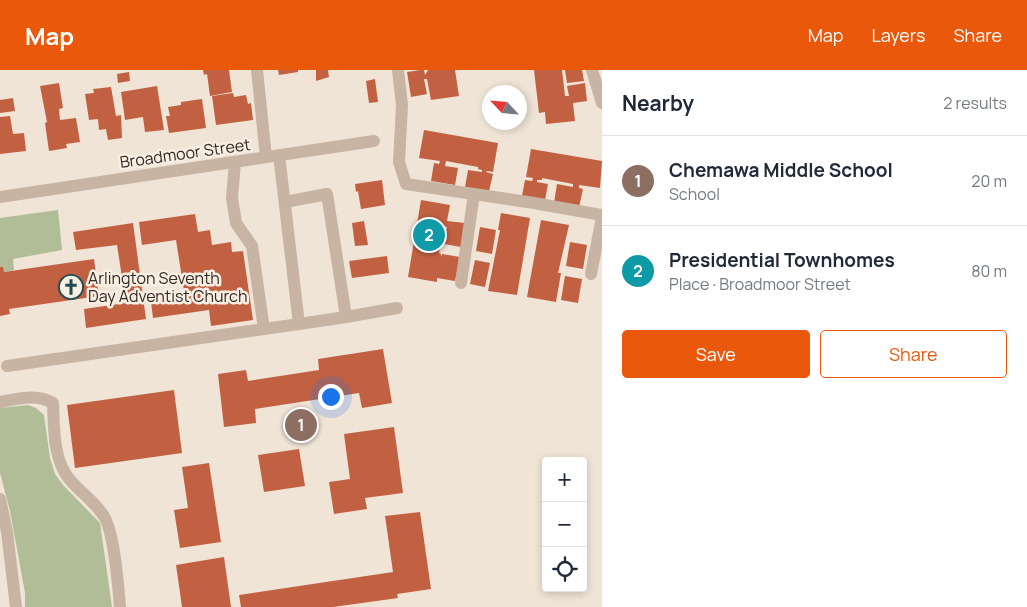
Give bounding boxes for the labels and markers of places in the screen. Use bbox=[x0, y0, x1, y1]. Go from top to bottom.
pin: 2 bbox=[413, 216, 445, 254]
place label: Arlington Seventh Day Adventist Church bbox=[88, 267, 247, 307]
church icon: Arlington Seventh Day Adventist Church bbox=[58, 274, 84, 300]
pin: 1 bbox=[285, 406, 317, 444]

